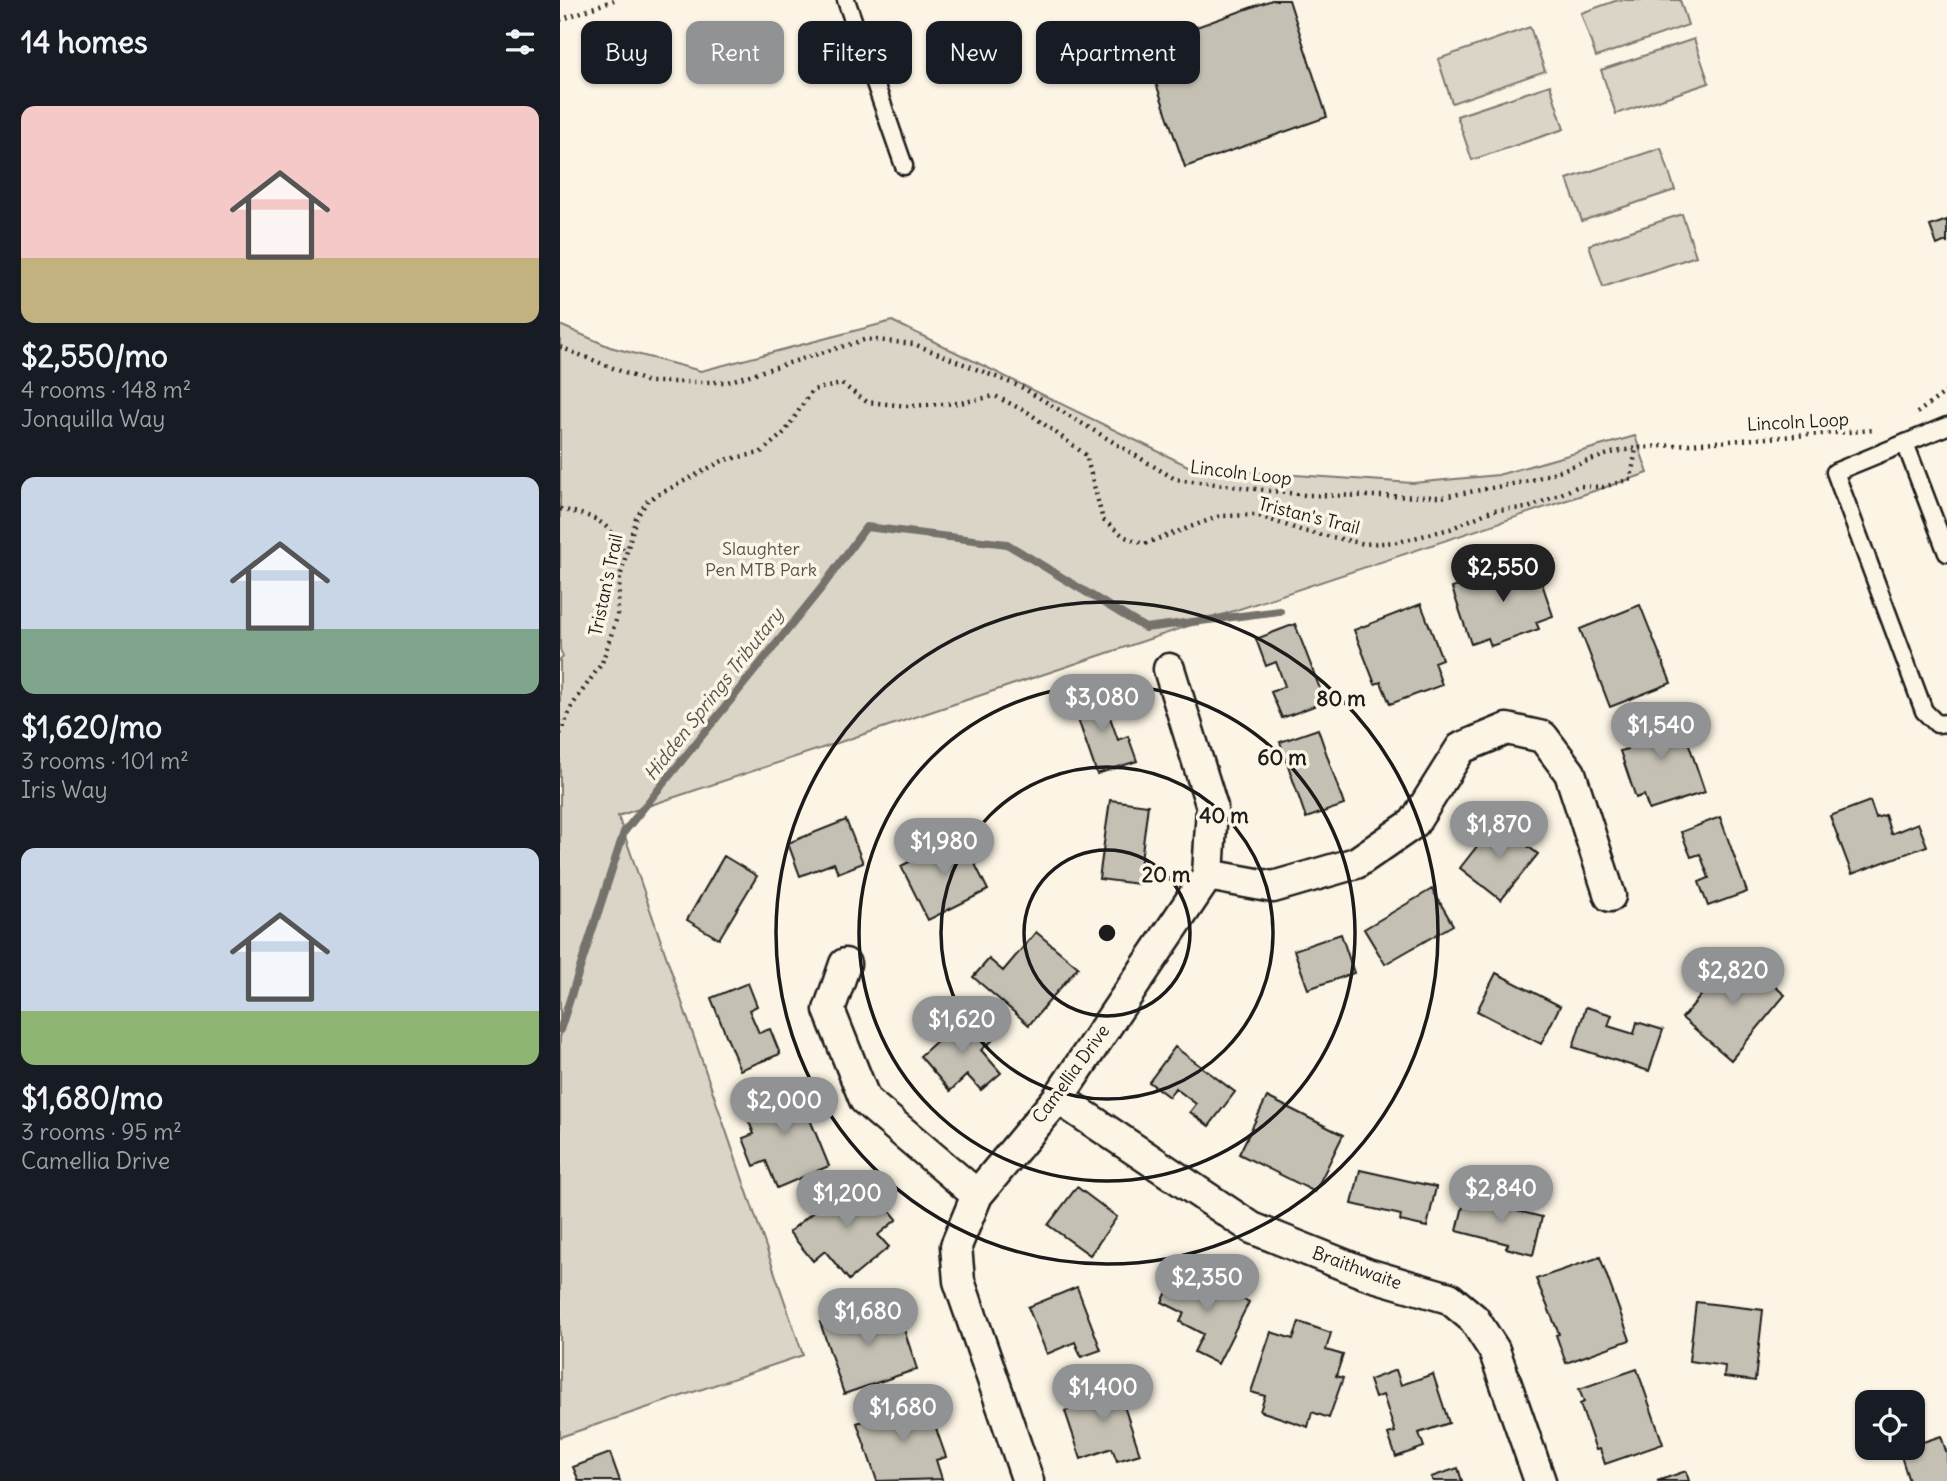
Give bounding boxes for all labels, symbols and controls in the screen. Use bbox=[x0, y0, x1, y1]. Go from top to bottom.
chip: Buy bbox=[581, 21, 672, 84]
chip: Rent bbox=[686, 21, 784, 84]
chip: Filters bbox=[798, 21, 912, 84]
chip: New bbox=[926, 21, 1022, 84]
chip: Apartment bbox=[1036, 21, 1200, 84]
text: 14 homes bbox=[21, 23, 148, 61]
icon: filters bbox=[501, 23, 539, 61]
icon: home bbox=[217, 152, 343, 278]
text: $2,550/mo bbox=[21, 337, 168, 375]
text: 4 rooms · 148 m² bbox=[21, 375, 191, 404]
text: Jonquilla Way bbox=[21, 404, 165, 433]
street label: Lincoln Loop bbox=[1746, 407, 1850, 436]
street label: Lincoln Loop bbox=[1189, 455, 1293, 490]
street label: Tristan's Trail bbox=[1256, 492, 1362, 539]
icon: home bbox=[217, 523, 343, 649]
street label: Tristan's Trail bbox=[583, 532, 628, 638]
park label: Slaughter Pen MTB Park bbox=[705, 537, 817, 581]
pin: $2,550 bbox=[1446, 544, 1560, 604]
text: $2,550 bbox=[1467, 552, 1539, 581]
water label: Hidden Springs Tributary bbox=[638, 602, 788, 785]
pin: $3,080 bbox=[1045, 674, 1159, 734]
text: $3,080 bbox=[1065, 682, 1139, 711]
text: 80 m bbox=[1316, 685, 1366, 712]
pin: $1,540 bbox=[1604, 702, 1718, 762]
text: $1,620/mo bbox=[21, 708, 162, 746]
text: $1,540 bbox=[1627, 710, 1695, 739]
text: 60 m bbox=[1257, 744, 1307, 771]
text: 3 rooms · 101 m² bbox=[21, 746, 189, 775]
text: Iris Way bbox=[21, 775, 108, 804]
text: 40 m bbox=[1199, 802, 1249, 829]
pin: $1,870 bbox=[1442, 802, 1556, 861]
text: $1,870 bbox=[1466, 809, 1532, 838]
pin: $1,980 bbox=[887, 818, 1001, 878]
text: $1,980 bbox=[910, 826, 978, 855]
text: 20 m bbox=[1142, 861, 1191, 888]
icon: home bbox=[217, 894, 343, 1020]
centre of rings bbox=[1095, 921, 1119, 945]
pin: $2,820 bbox=[1676, 948, 1790, 1007]
text: $2,820 bbox=[1697, 955, 1769, 984]
pin: $1,620 bbox=[905, 996, 1019, 1056]
text: $1,620 bbox=[928, 1004, 996, 1033]
street label: Camellia Drive bbox=[1027, 1020, 1114, 1128]
pin: $2,000 bbox=[727, 1078, 841, 1137]
text: $1,680/mo bbox=[21, 1079, 163, 1117]
text: $2,000 bbox=[746, 1085, 822, 1114]
text: 3 rooms · 95 m² bbox=[21, 1117, 182, 1146]
text: Camellia Drive bbox=[21, 1146, 170, 1175]
pin: $2,840 bbox=[1444, 1166, 1558, 1225]
pin: $1,200 bbox=[790, 1170, 904, 1230]
text: $2,840 bbox=[1465, 1173, 1537, 1202]
text: $1,200 bbox=[812, 1178, 882, 1207]
street label: Braithwaite bbox=[1309, 1241, 1405, 1294]
pin: $2,350 bbox=[1150, 1254, 1264, 1314]
text: $2,350 bbox=[1171, 1262, 1243, 1291]
pin: $1,680 bbox=[811, 1288, 925, 1348]
text: $1,680 bbox=[834, 1296, 902, 1325]
pin: $1,400 bbox=[1046, 1364, 1160, 1424]
text: $1,400 bbox=[1068, 1372, 1138, 1401]
pin: $1,680 bbox=[846, 1384, 960, 1444]
map controls bbox=[1855, 1390, 1925, 1460]
button: locate bbox=[1855, 1390, 1925, 1460]
text: $1,680 bbox=[869, 1392, 937, 1421]

